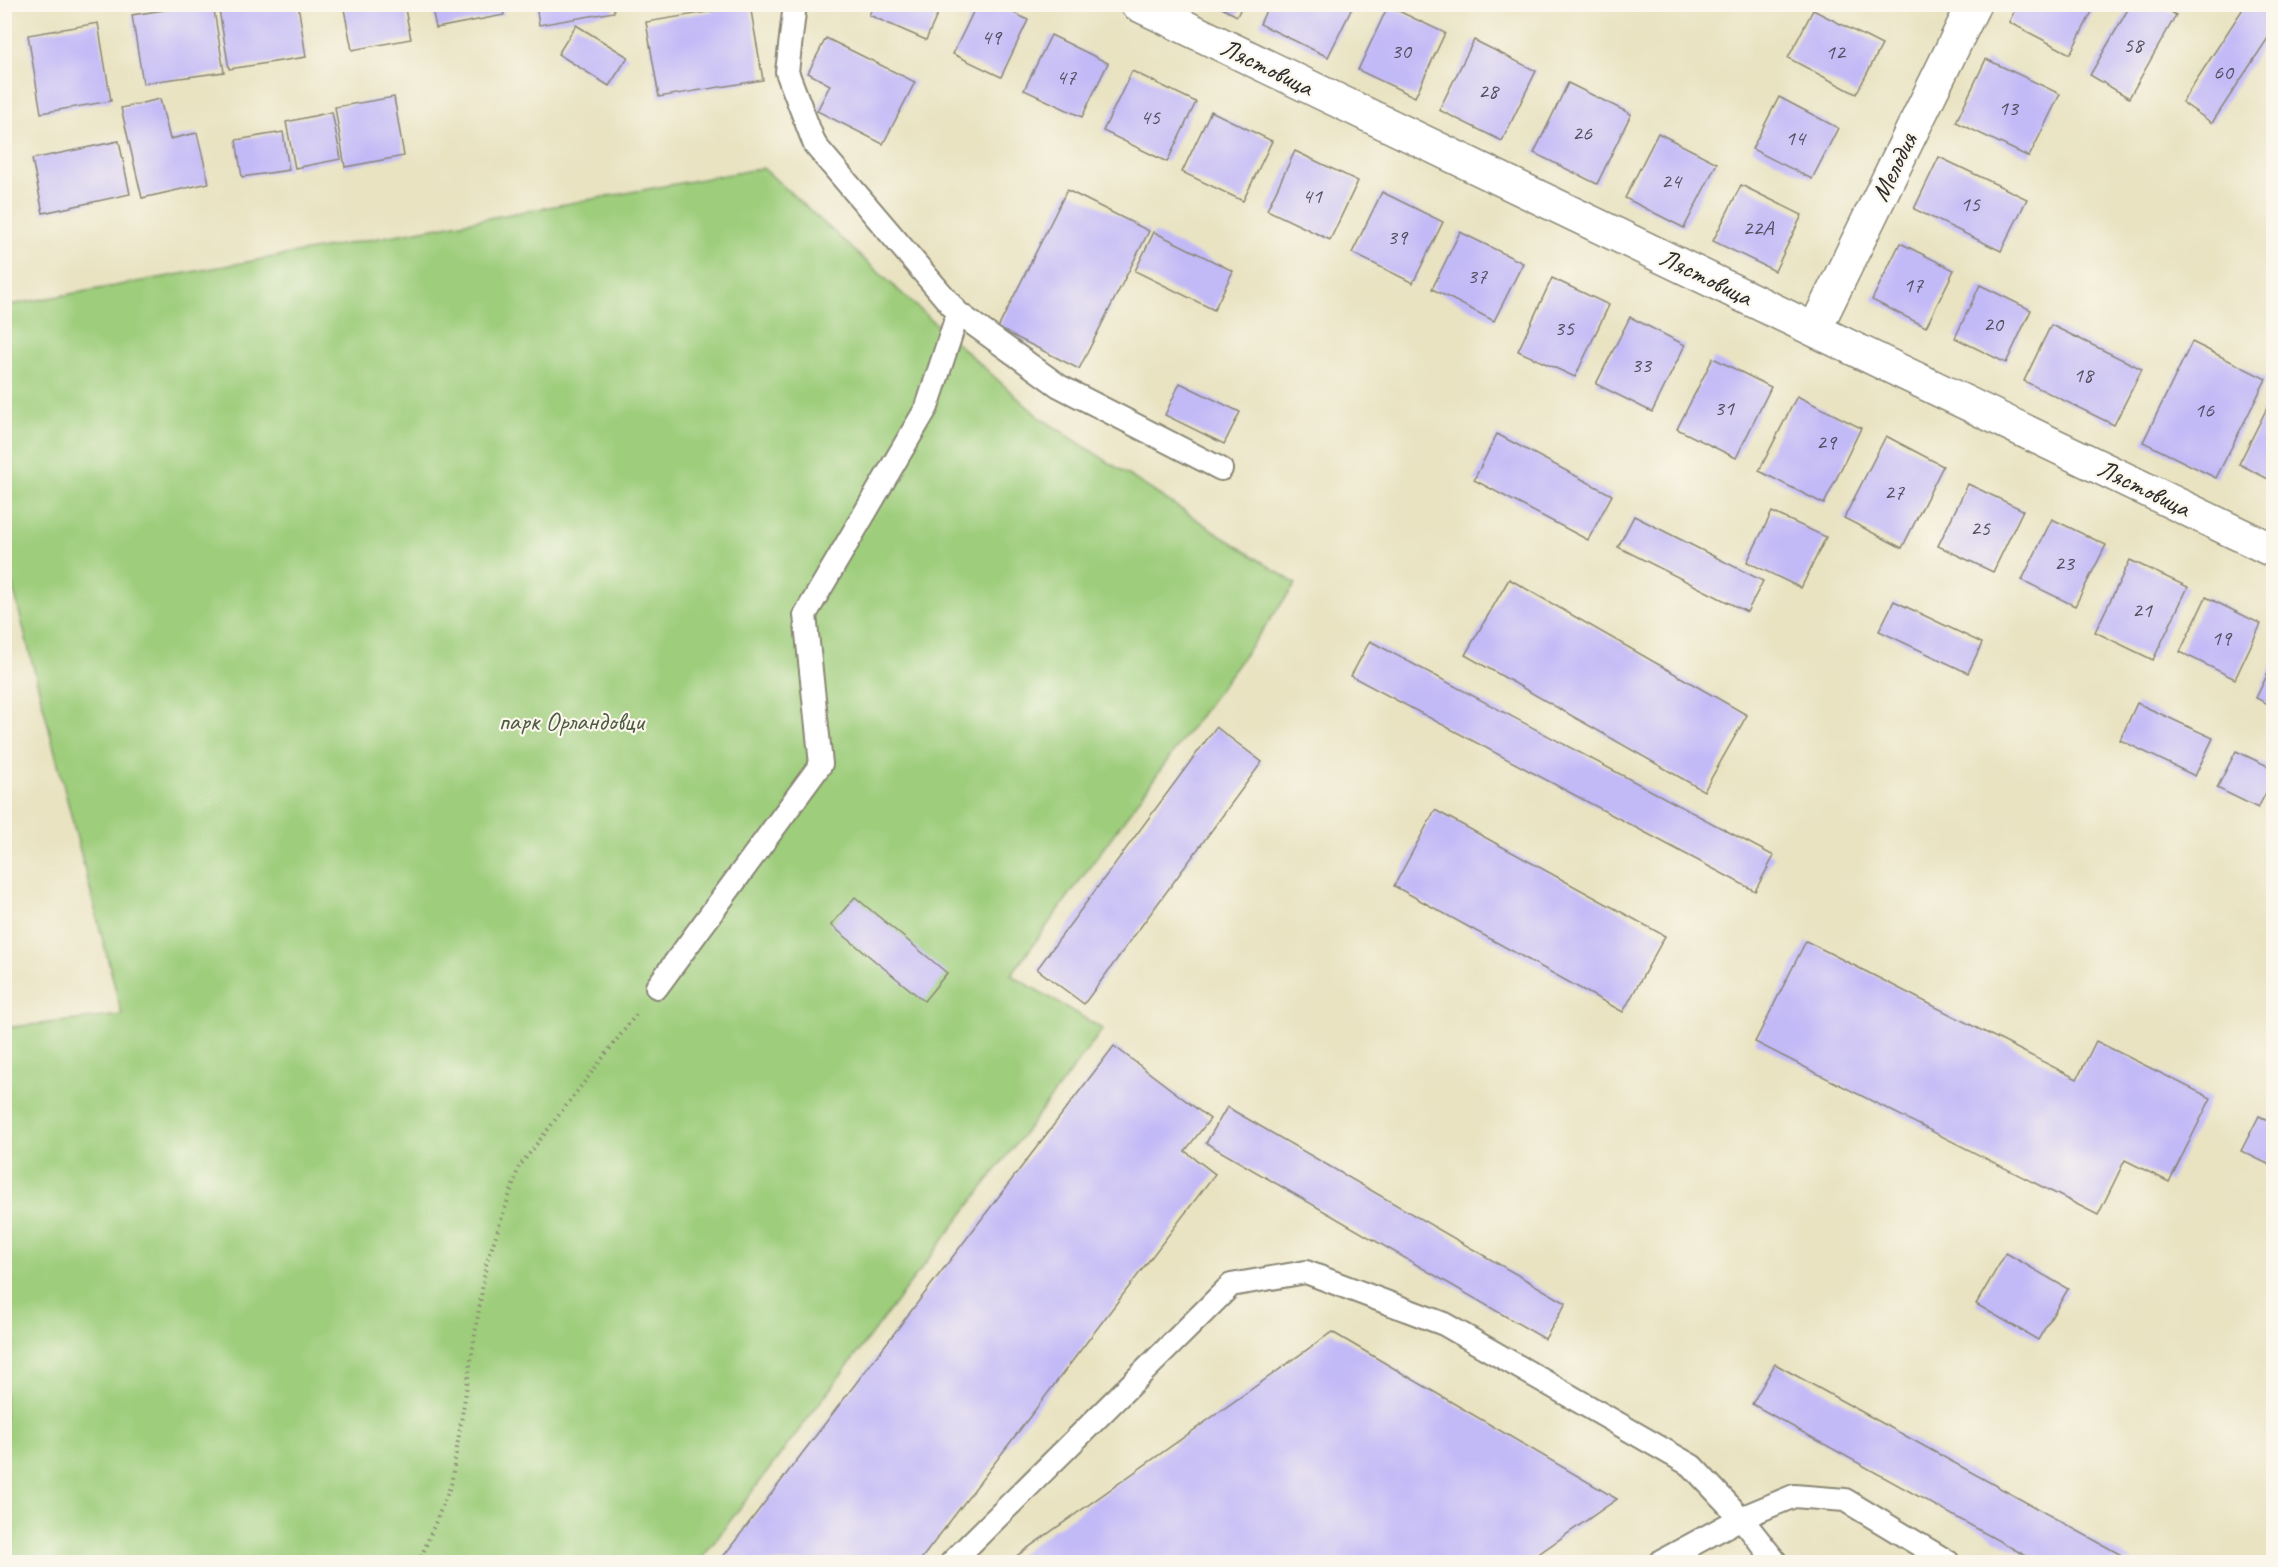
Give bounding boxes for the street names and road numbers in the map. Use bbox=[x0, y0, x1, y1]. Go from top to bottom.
street label: Лястовица bbox=[1215, 31, 1320, 104]
street label: Мелодия bbox=[1863, 126, 1925, 207]
street label: Лястовица bbox=[1654, 241, 1759, 314]
street label: Лястовица bbox=[2092, 452, 2197, 525]

